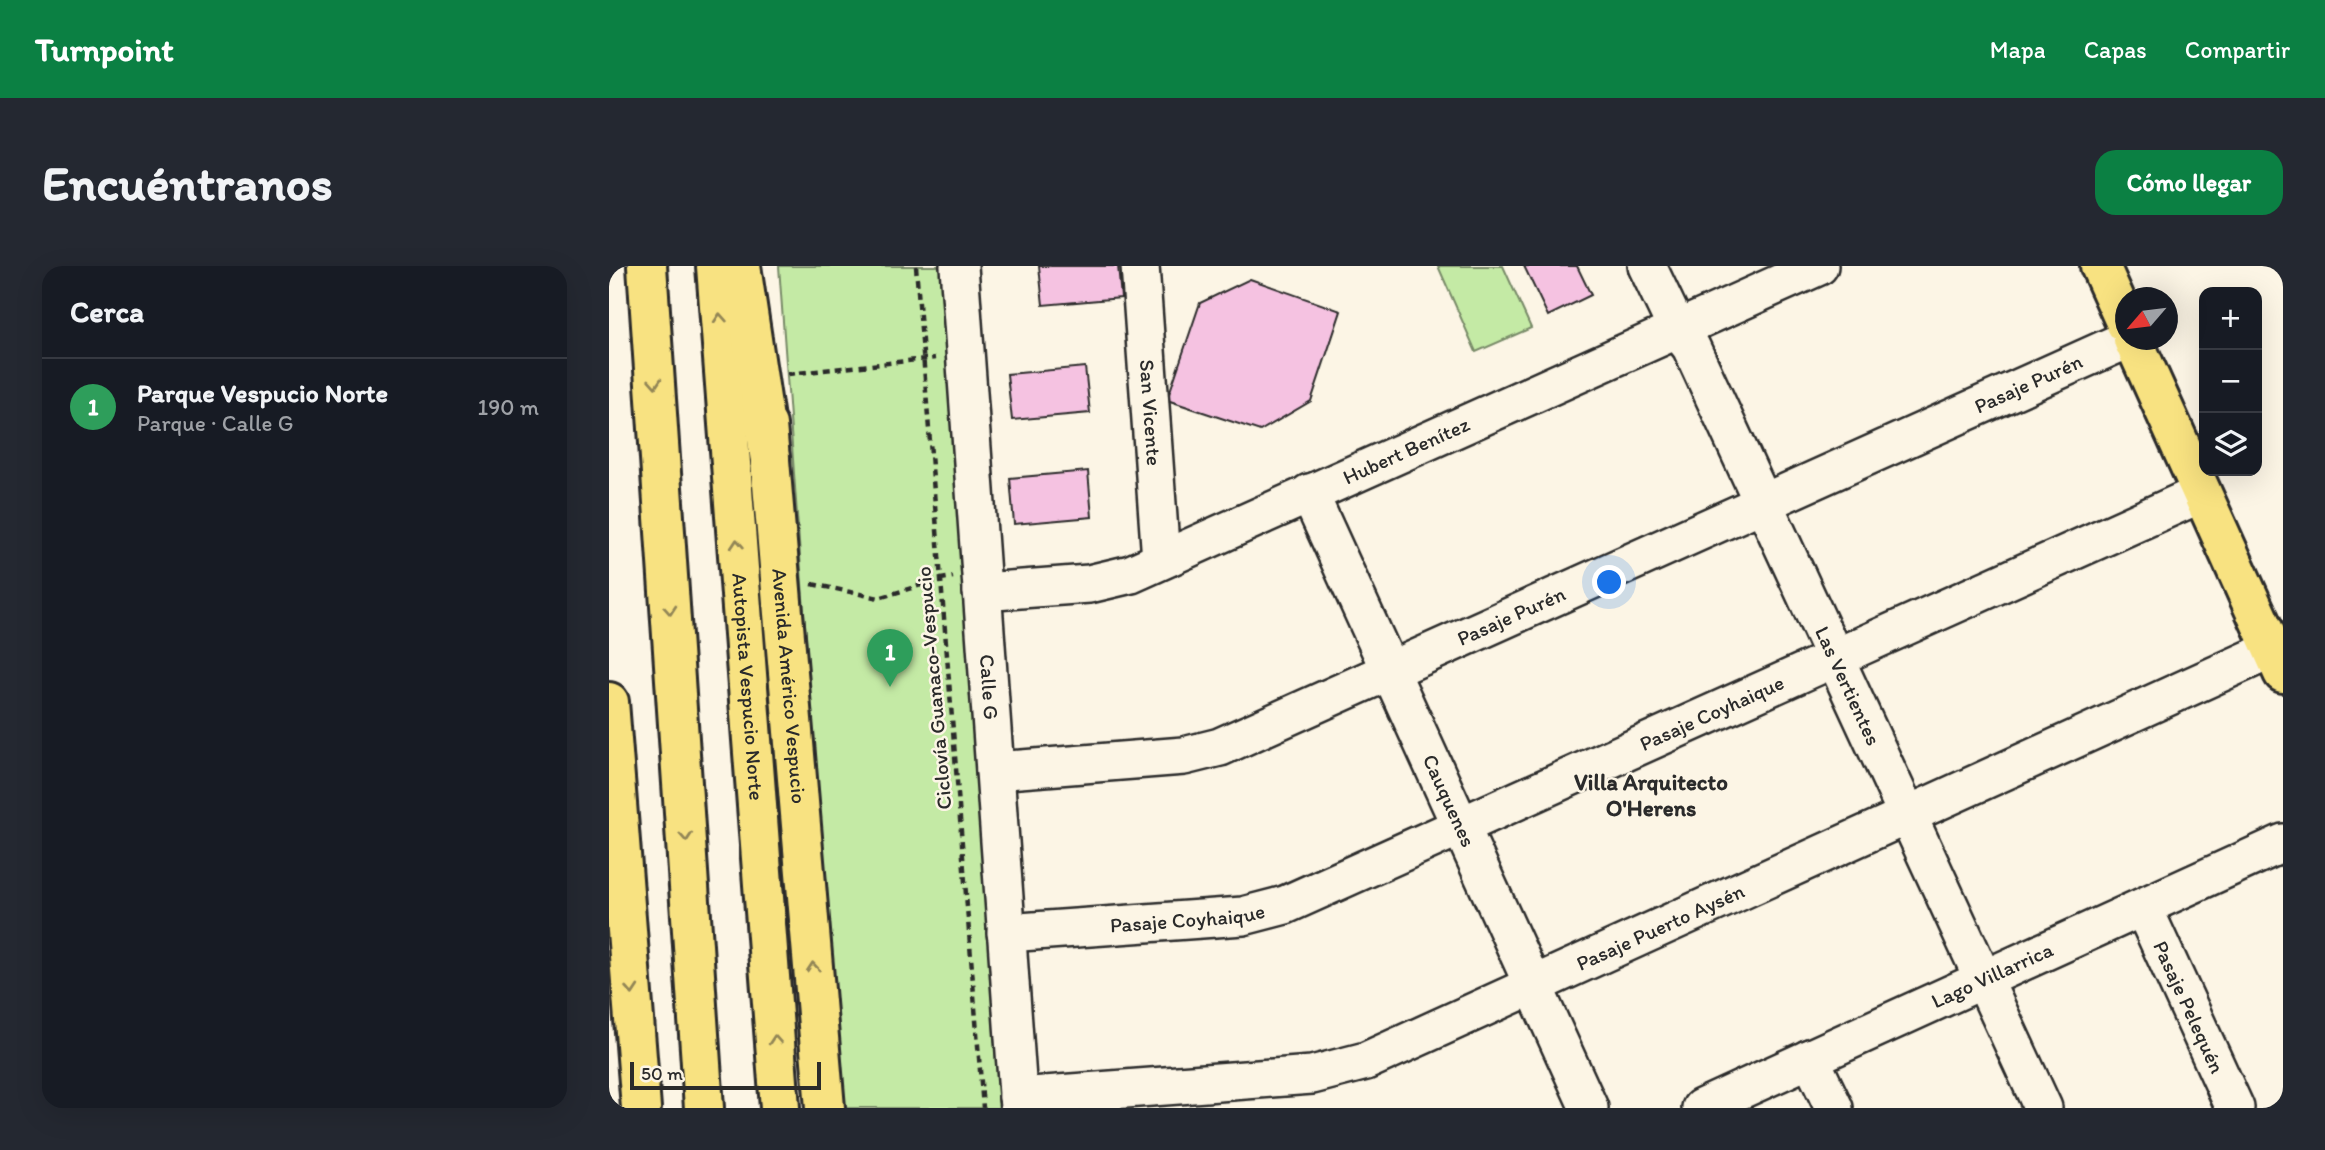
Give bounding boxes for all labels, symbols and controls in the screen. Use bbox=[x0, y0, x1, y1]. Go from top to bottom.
text: Turnpoint bbox=[35, 30, 174, 69]
text: Mapa bbox=[1990, 35, 2046, 64]
text: Capas bbox=[2084, 35, 2147, 64]
text: Compartir bbox=[2185, 35, 2290, 64]
button: Cómo llegar bbox=[2095, 150, 2283, 215]
text: Encuéntranos bbox=[42, 153, 333, 212]
north arrow bbox=[2115, 287, 2178, 350]
map controls bbox=[2199, 287, 2262, 476]
button: + bbox=[2199, 287, 2262, 350]
text: Cerca bbox=[70, 293, 144, 330]
one-way arrow bbox=[713, 312, 728, 323]
street label: Pasaje Purén bbox=[1970, 348, 2086, 419]
button: − bbox=[2199, 350, 2262, 413]
street label: San Vicente bbox=[1135, 358, 1167, 467]
text: Parque Vespucio Norte bbox=[137, 377, 388, 409]
one-way arrow bbox=[647, 378, 662, 389]
text: 1 bbox=[88, 393, 98, 421]
text: 190 m bbox=[478, 393, 539, 421]
text: Parque · Calle G bbox=[137, 409, 294, 437]
street label: Hubert Benítez bbox=[1339, 411, 1474, 490]
button: layers bbox=[2199, 413, 2262, 476]
one-way arrow bbox=[730, 539, 745, 550]
street label: Ciclovía Guanaco-Vespucio bbox=[910, 565, 957, 811]
your location bbox=[1592, 565, 1626, 599]
street label: Avenida Américo Vespucio bbox=[767, 567, 812, 805]
street label: Autopista Vespucio Norte bbox=[727, 572, 770, 801]
street label: Pasaje Purén bbox=[1453, 581, 1569, 651]
one-way arrow bbox=[663, 605, 678, 616]
street label: Las Vertientes bbox=[1810, 622, 1887, 749]
pin: 1 bbox=[867, 629, 913, 687]
street label: Calle G bbox=[975, 653, 1004, 720]
street label: Pasaje Coyhaique bbox=[1636, 669, 1788, 756]
street label: Cauquenes bbox=[1418, 750, 1481, 851]
district label: Villa Arquitecto O'Herens bbox=[1574, 768, 1728, 822]
one-way arrow bbox=[678, 832, 693, 843]
street label: Pasaje Puerto Aysén bbox=[1572, 878, 1748, 976]
street label: Pasaje Coyhaique bbox=[1109, 898, 1268, 938]
street label: Lago Villarrica bbox=[1927, 936, 2057, 1013]
street label: Pasaje Pelequén bbox=[2148, 937, 2230, 1077]
one-way arrow bbox=[806, 961, 821, 972]
one-way arrow bbox=[624, 985, 639, 996]
one-way arrow bbox=[768, 1034, 783, 1045]
scale bar bbox=[630, 1059, 821, 1091]
text: 50 m bbox=[641, 1062, 683, 1085]

